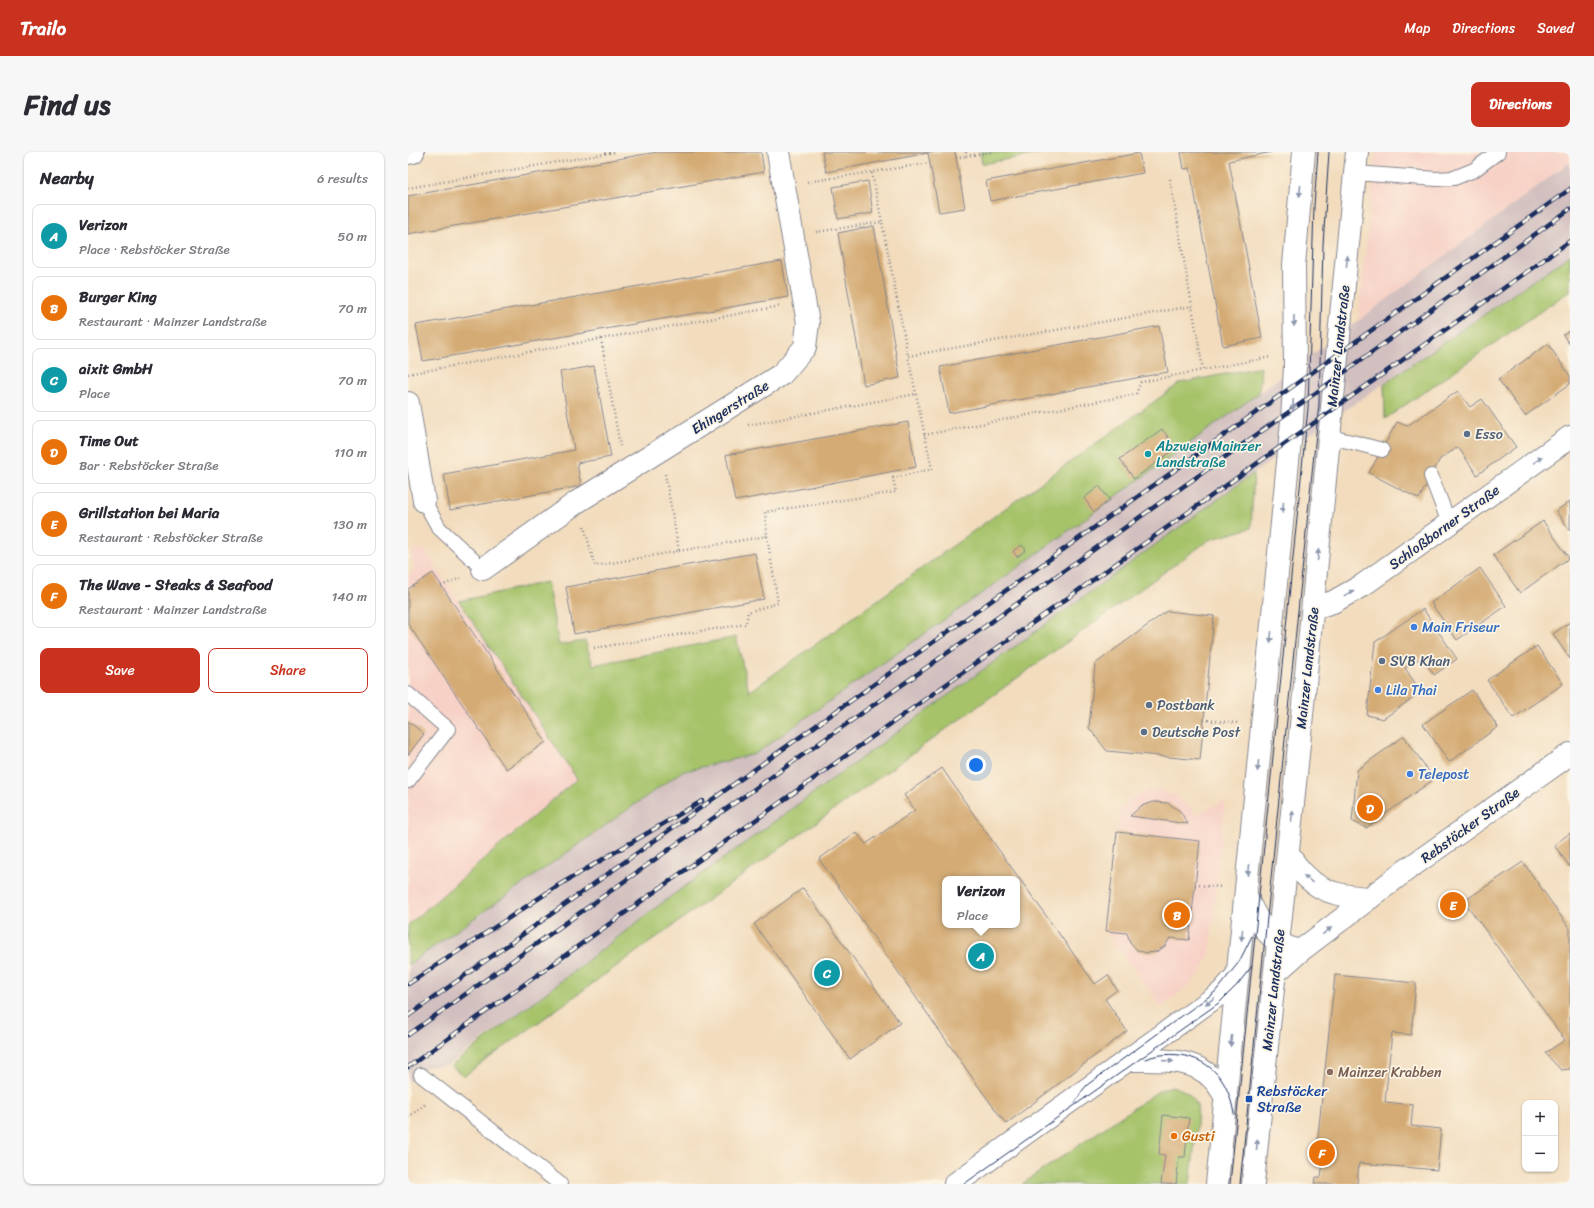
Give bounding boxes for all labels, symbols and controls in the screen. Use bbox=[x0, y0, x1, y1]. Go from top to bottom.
text: Trailo bbox=[20, 12, 66, 45]
text: Map bbox=[1404, 16, 1430, 41]
text: Directions bbox=[1452, 16, 1515, 41]
text: Saved bbox=[1537, 16, 1574, 41]
text: Find us bbox=[24, 80, 111, 129]
button: Directions bbox=[1471, 82, 1570, 127]
text: Nearby bbox=[40, 163, 94, 193]
text: 6 results bbox=[317, 167, 368, 190]
one-way arrow bbox=[1297, 185, 1303, 197]
text: Verizon bbox=[79, 212, 127, 238]
text: A bbox=[50, 225, 58, 248]
text: 50 m bbox=[337, 225, 367, 248]
text: Place · Rebstöcker Straße bbox=[79, 238, 230, 261]
one-way arrow bbox=[1343, 255, 1350, 267]
text: Burger King bbox=[79, 284, 157, 310]
street label: Mainzer Landstraße bbox=[1320, 284, 1357, 408]
text: B bbox=[50, 297, 58, 320]
text: 70 m bbox=[338, 297, 367, 320]
text: Restaurant · Mainzer Landstraße bbox=[79, 310, 267, 333]
one-way arrow bbox=[1291, 315, 1297, 328]
text: aixit GmbH bbox=[79, 356, 153, 382]
text: C bbox=[50, 369, 58, 392]
text: 70 m bbox=[338, 369, 367, 392]
street label: Ehingerstraße bbox=[686, 373, 774, 441]
text: Place bbox=[79, 382, 110, 405]
one-way arrow bbox=[1289, 398, 1296, 411]
place label: Esso bbox=[1475, 422, 1503, 447]
text: Time Out bbox=[79, 428, 139, 454]
marker: Esso bbox=[1462, 429, 1472, 439]
place label: Abzweig Mainzer Landstraße bbox=[1155, 434, 1262, 475]
text: D bbox=[50, 441, 58, 464]
text: 110 m bbox=[334, 441, 367, 464]
marker: Abzweig Mainzer Landstraße bbox=[1143, 449, 1153, 459]
text: Bar · Rebstöcker Straße bbox=[79, 454, 219, 477]
one-way arrow bbox=[1532, 456, 1543, 464]
street label: Schloßborner Straße bbox=[1383, 478, 1505, 577]
text: Grillstation bei Maria bbox=[79, 500, 219, 526]
one-way arrow bbox=[1280, 501, 1287, 513]
text: E bbox=[50, 513, 58, 536]
text: 130 m bbox=[333, 513, 367, 536]
text: Restaurant · Rebstöcker Straße bbox=[79, 526, 263, 549]
one-way arrow bbox=[1315, 549, 1322, 561]
text: The Wave - Steaks & Seafood bbox=[79, 572, 272, 598]
text: F bbox=[50, 585, 58, 608]
text: 140 m bbox=[332, 585, 367, 608]
one-way arrow bbox=[1343, 589, 1355, 596]
text: Restaurant · Mainzer Landstraße bbox=[79, 598, 267, 621]
street label: Mainzer Landstraße bbox=[1289, 606, 1326, 730]
place label: Main Friseur bbox=[1422, 615, 1500, 640]
marker: Main Friseur bbox=[1409, 622, 1419, 632]
one-way arrow bbox=[1267, 631, 1274, 643]
button: Save bbox=[40, 648, 200, 693]
button: Share bbox=[208, 648, 368, 693]
place label: SVB Khan bbox=[1390, 649, 1451, 674]
marker: SVB Khan bbox=[1377, 656, 1387, 666]
place label: Lila Thai bbox=[1386, 678, 1438, 703]
marker: Lila Thai bbox=[1373, 685, 1383, 695]
place label: Postbank bbox=[1157, 693, 1215, 718]
marker: Postbank bbox=[1144, 700, 1154, 710]
place label: Deutsche Post bbox=[1152, 720, 1241, 745]
marker: Deutsche Post bbox=[1139, 727, 1149, 737]
your location bbox=[966, 755, 986, 775]
one-way arrow bbox=[1255, 760, 1261, 772]
place label: Telepost bbox=[1418, 762, 1469, 787]
marker: Telepost bbox=[1405, 769, 1415, 779]
street label: Rebstöcker Straße bbox=[1415, 781, 1525, 870]
pin: D bbox=[1357, 793, 1383, 823]
one-way arrow bbox=[1288, 810, 1295, 822]
one-way arrow bbox=[1245, 864, 1251, 876]
one-way arrow bbox=[1302, 874, 1313, 883]
popup bbox=[942, 876, 1020, 928]
text: Verizon bbox=[957, 878, 1005, 904]
pin: E bbox=[1440, 890, 1466, 920]
pin: B bbox=[1164, 900, 1190, 930]
text: Place bbox=[957, 904, 988, 927]
one-way arrow bbox=[1321, 927, 1332, 935]
street label: Mainzer Landstraße bbox=[1255, 928, 1292, 1052]
one-way arrow bbox=[1238, 929, 1245, 941]
pin: A bbox=[968, 941, 994, 971]
pin: C bbox=[814, 958, 840, 988]
one-way arrow bbox=[1204, 997, 1215, 1005]
one-way arrow bbox=[1228, 1035, 1235, 1047]
one-way arrow bbox=[1162, 1057, 1174, 1064]
place label: Mainzer Krabben bbox=[1338, 1060, 1442, 1085]
marker: Mainzer Krabben bbox=[1325, 1067, 1335, 1077]
place label: Rebstöcker Straße bbox=[1257, 1079, 1328, 1120]
marker: Rebstöcker Straße bbox=[1244, 1094, 1254, 1104]
map controls bbox=[1522, 1100, 1558, 1172]
button: + bbox=[1522, 1100, 1558, 1136]
place label: Gusti bbox=[1182, 1124, 1216, 1149]
marker: Gusti bbox=[1169, 1131, 1179, 1141]
button: − bbox=[1522, 1136, 1558, 1172]
pin: F bbox=[1309, 1138, 1335, 1168]
one-way arrow bbox=[1253, 1139, 1260, 1151]

